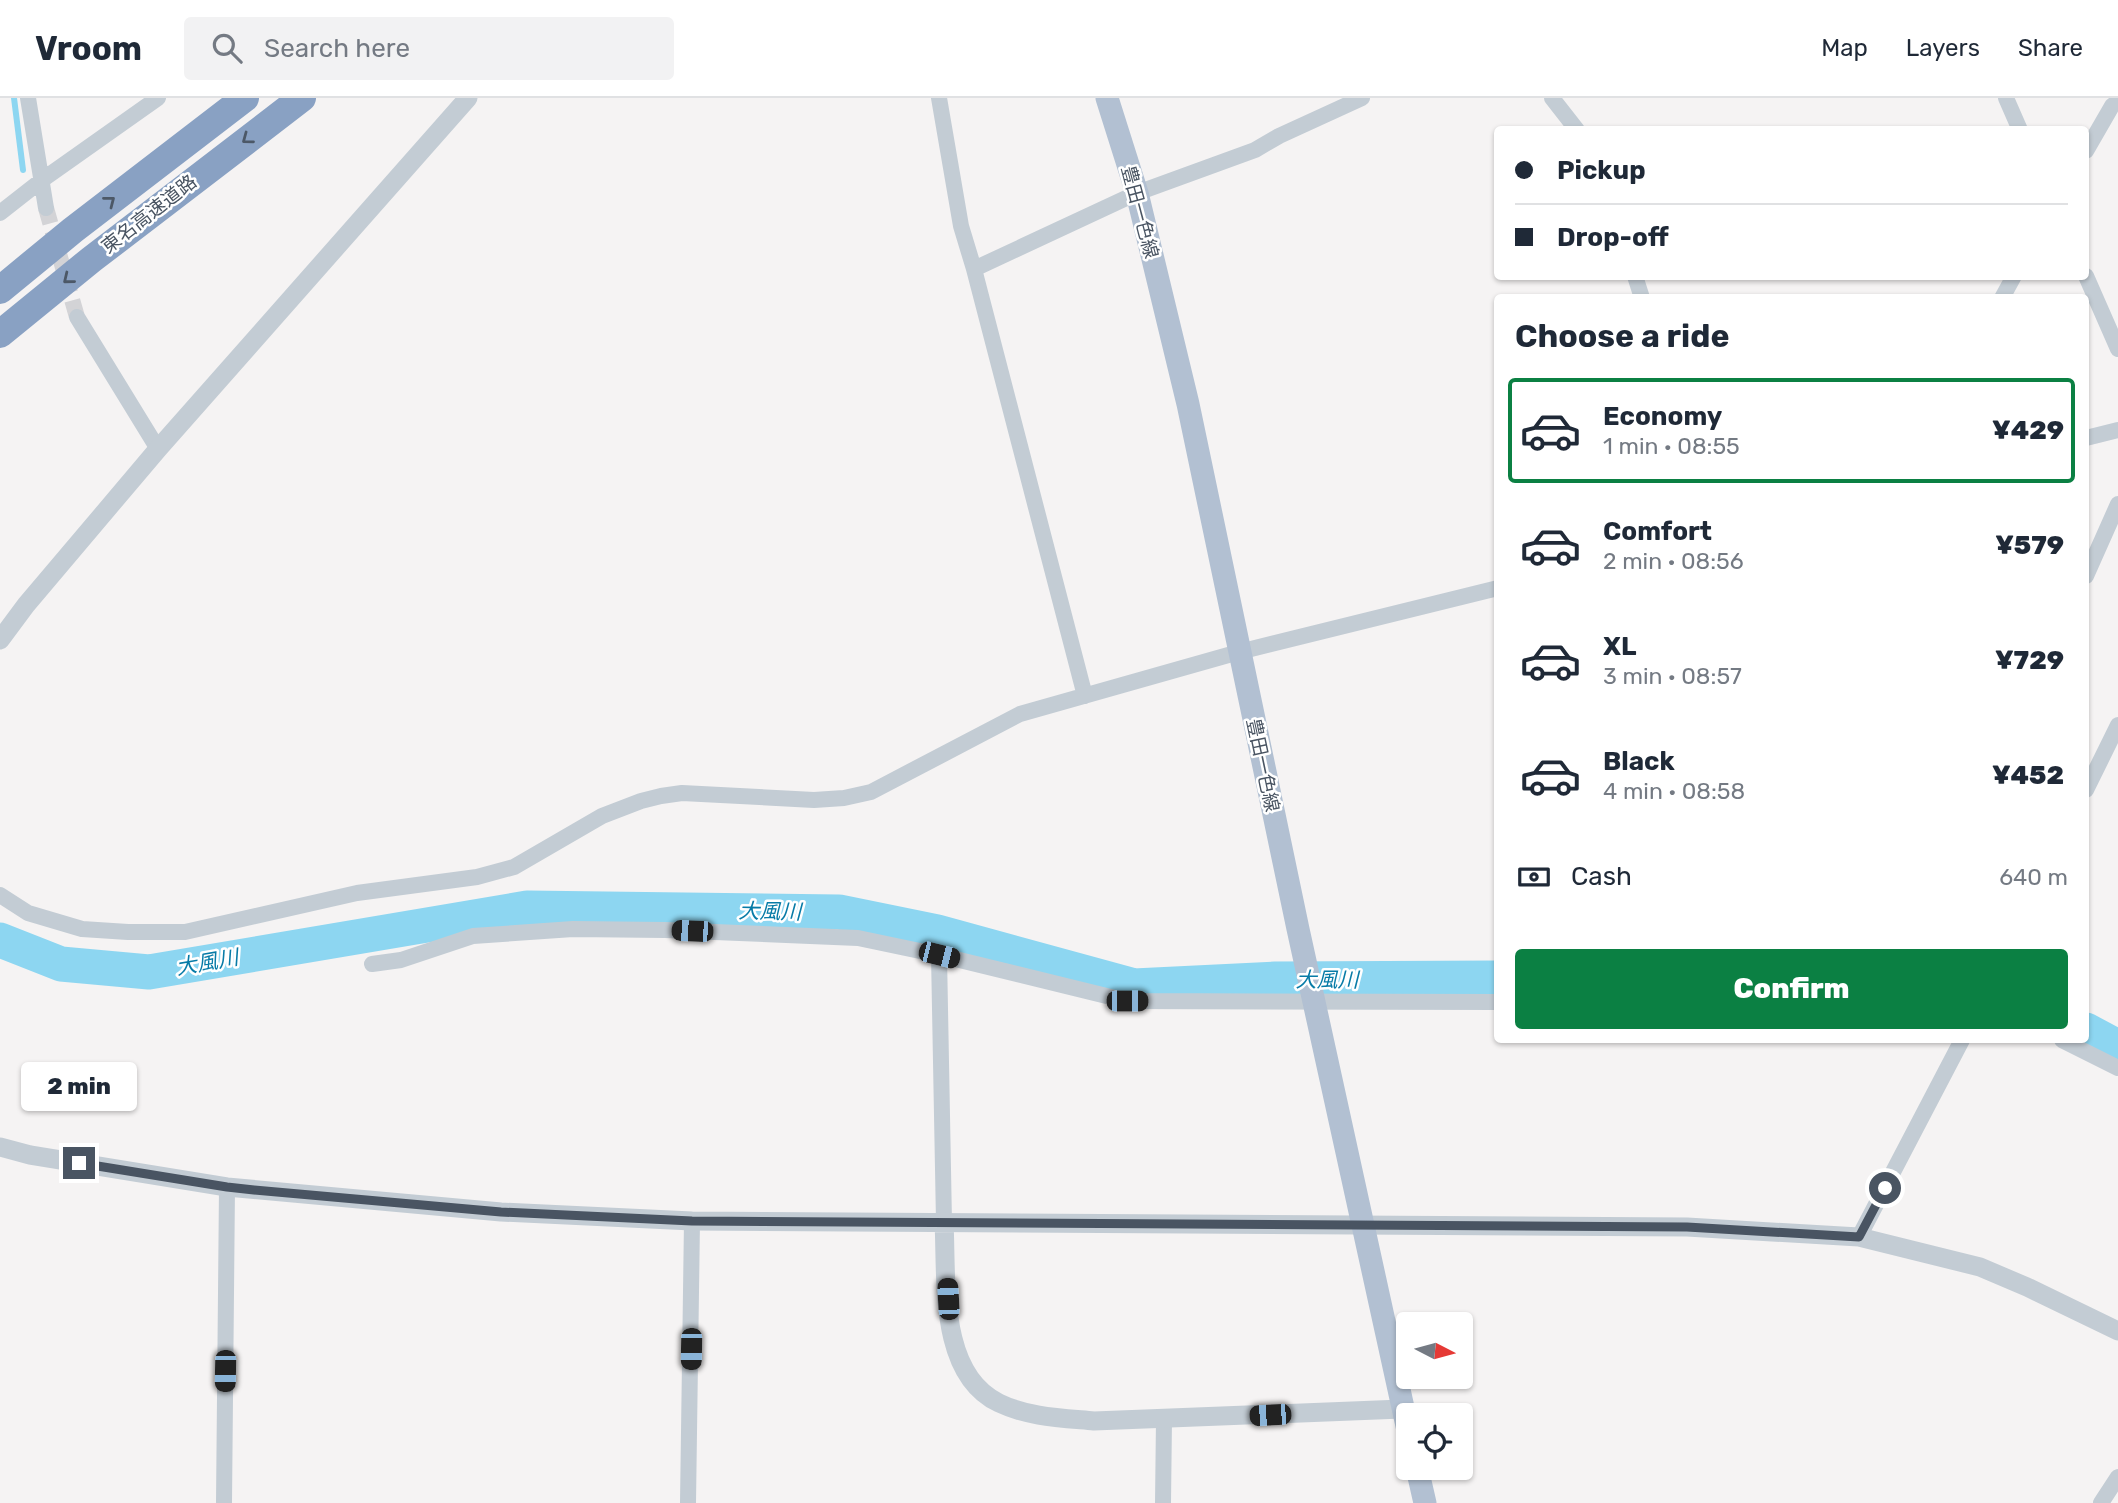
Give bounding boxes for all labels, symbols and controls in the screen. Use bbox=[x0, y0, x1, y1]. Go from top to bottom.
search box bbox=[184, 17, 674, 80]
text: Vroom bbox=[35, 29, 142, 68]
icon: search bbox=[208, 29, 246, 67]
text: Search here bbox=[264, 33, 410, 64]
text: Map bbox=[1821, 34, 1868, 62]
text: Layers bbox=[1906, 34, 1980, 62]
text: Share bbox=[2018, 34, 2083, 62]
one-way arrow bbox=[242, 130, 255, 143]
text: Pickup bbox=[1557, 155, 1646, 186]
street label: 豊田一色線 bbox=[1117, 163, 1163, 261]
street label: 東名高速道路 bbox=[97, 170, 201, 258]
one-way arrow bbox=[103, 197, 115, 210]
text: Drop-off bbox=[1557, 222, 1669, 253]
one-way arrow bbox=[63, 271, 76, 283]
text: Choose a ride bbox=[1515, 317, 1729, 355]
icon: car bbox=[1519, 399, 1582, 462]
text: Economy bbox=[1603, 401, 1722, 432]
text: ¥429 bbox=[1992, 415, 2064, 446]
text: 1 min · 08:55 bbox=[1603, 432, 1740, 460]
icon: car bbox=[1519, 514, 1582, 577]
text: Comfort bbox=[1603, 516, 1712, 547]
text: ¥579 bbox=[1995, 530, 2064, 561]
text: 2 min · 08:56 bbox=[1603, 547, 1744, 575]
icon: car bbox=[1519, 629, 1582, 692]
text: XL bbox=[1603, 631, 1636, 662]
text: ¥729 bbox=[1995, 645, 2064, 676]
text: 3 min · 08:57 bbox=[1603, 662, 1742, 690]
street label: 豊田一色線 bbox=[1242, 716, 1284, 814]
icon: car bbox=[1519, 744, 1582, 807]
text: Black bbox=[1603, 746, 1675, 777]
text: ¥452 bbox=[1992, 760, 2064, 791]
text: 4 min · 08:58 bbox=[1603, 777, 1745, 805]
icon: cash bbox=[1515, 858, 1553, 896]
text: Cash bbox=[1571, 861, 1632, 892]
text: 640 m bbox=[1999, 863, 2068, 891]
water label: 大風川 bbox=[738, 898, 804, 924]
car bbox=[671, 920, 714, 942]
car bbox=[917, 940, 962, 970]
water label: 大風川 bbox=[174, 944, 242, 980]
button: Confirm bbox=[1515, 949, 2068, 1029]
water label: 大風川 bbox=[1296, 967, 1360, 992]
car bbox=[1107, 991, 1149, 1012]
callout: 2 min bbox=[21, 1062, 137, 1110]
text: 2 min bbox=[47, 1072, 111, 1100]
route end bbox=[63, 1147, 95, 1179]
route start bbox=[1869, 1172, 1901, 1204]
car bbox=[937, 1277, 960, 1321]
north arrow bbox=[1396, 1312, 1474, 1390]
map controls bbox=[1396, 1312, 1473, 1480]
car bbox=[681, 1328, 702, 1370]
car bbox=[215, 1350, 236, 1392]
car bbox=[1249, 1403, 1292, 1427]
button: locate bbox=[1396, 1403, 1473, 1480]

